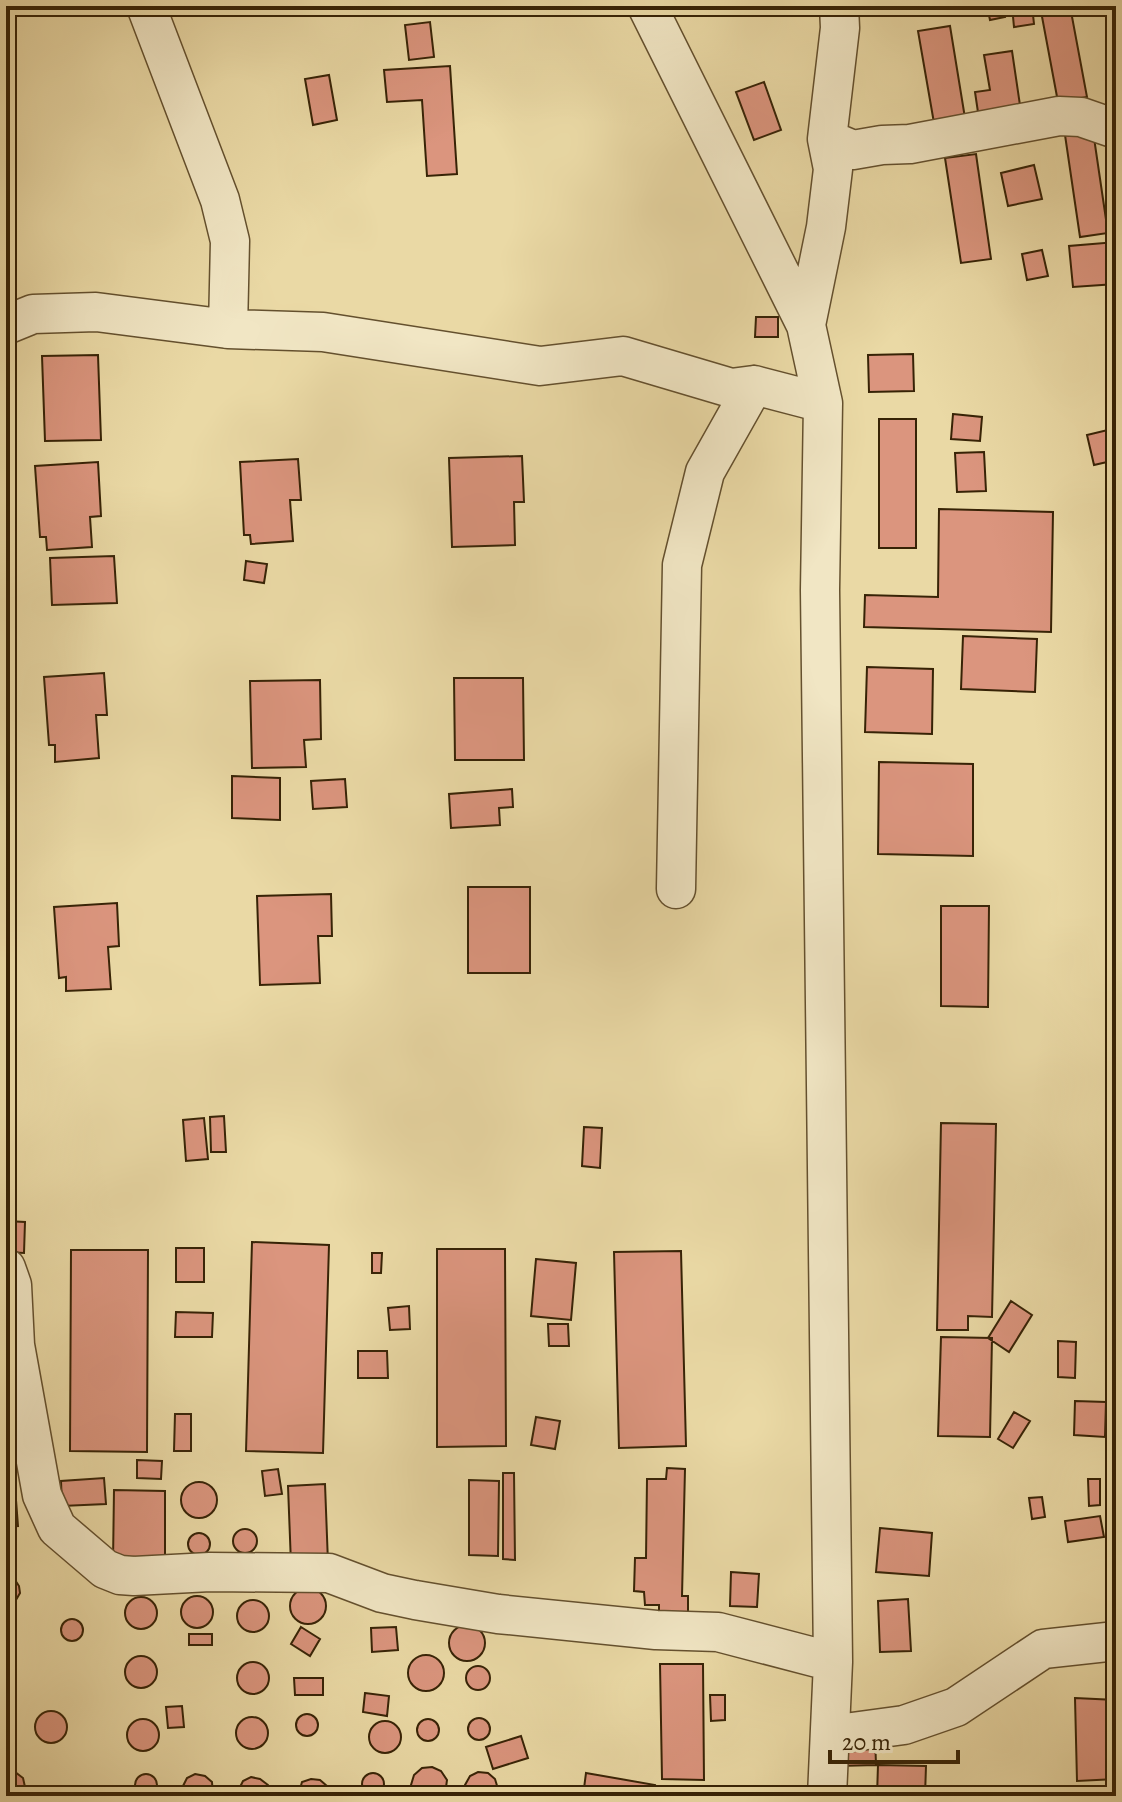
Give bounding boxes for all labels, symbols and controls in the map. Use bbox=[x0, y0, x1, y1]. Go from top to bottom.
scale bar bbox=[830, 1714, 958, 1764]
text: 20 m bbox=[842, 1726, 891, 1758]

